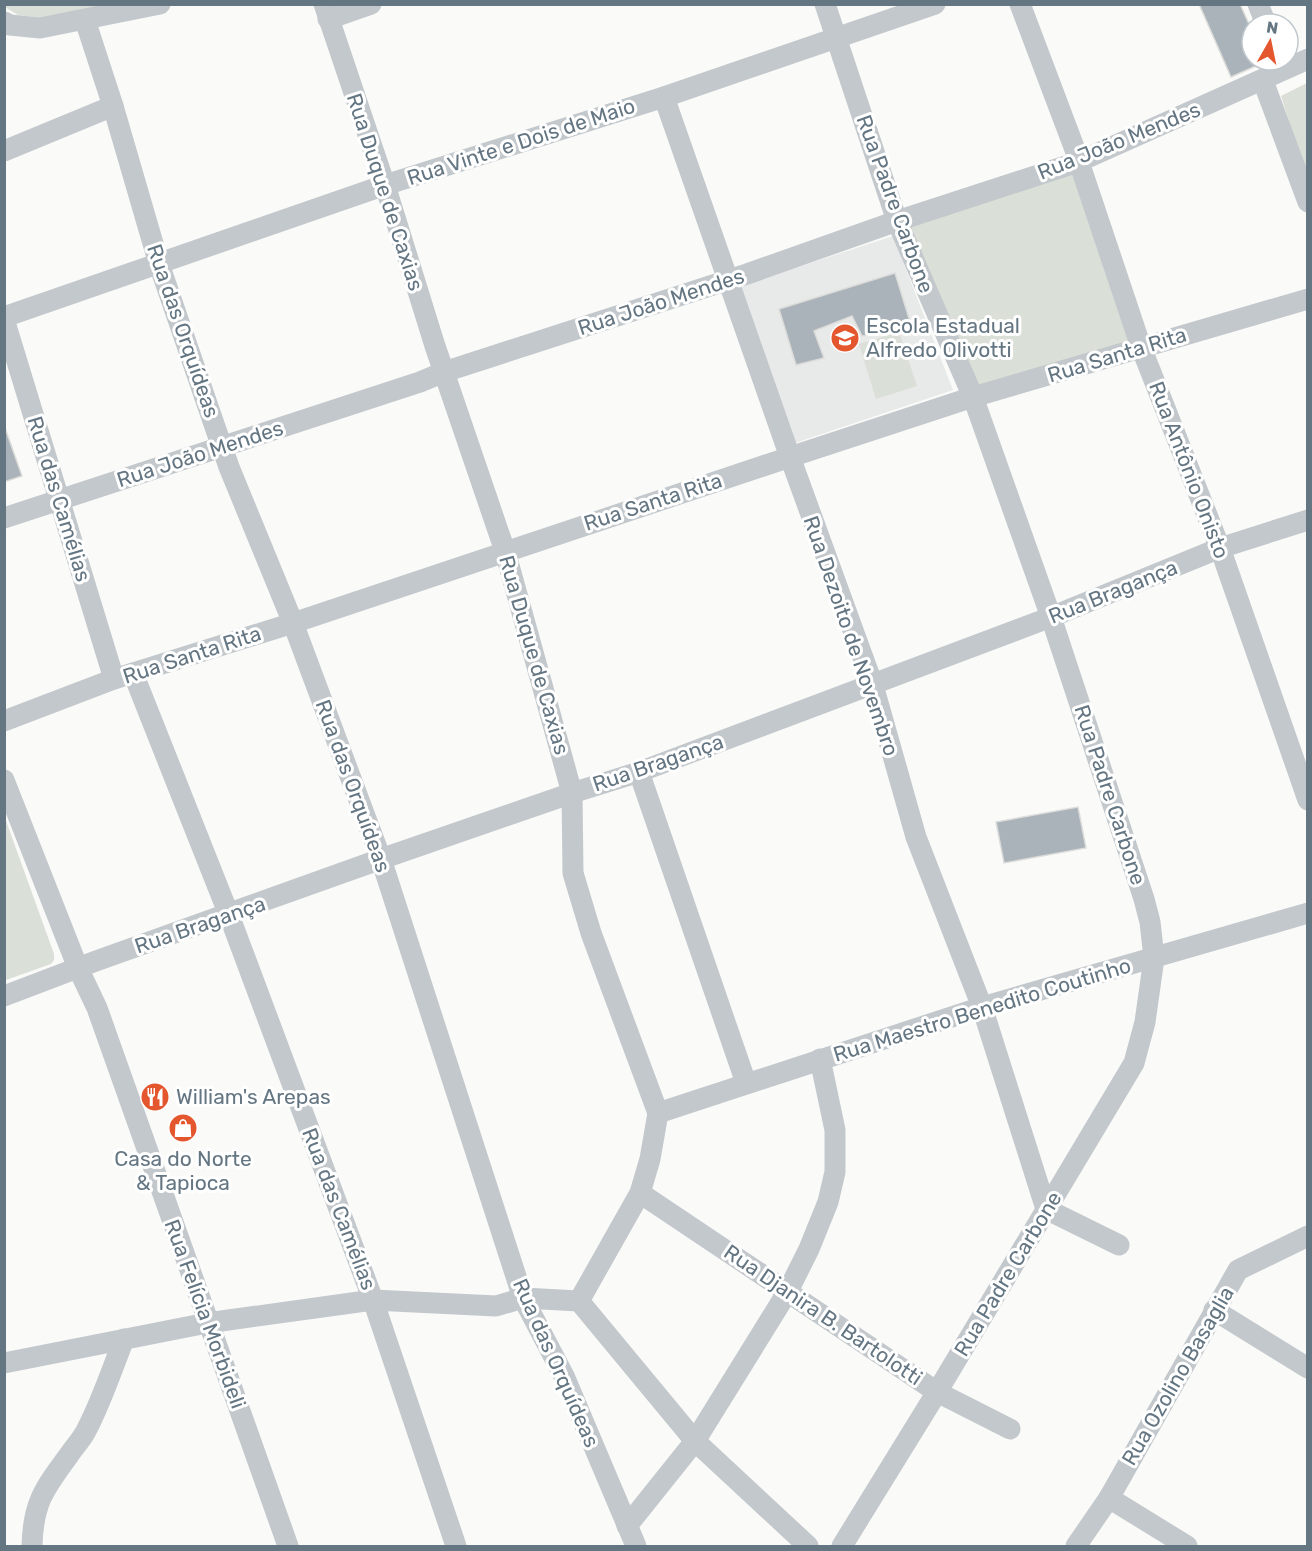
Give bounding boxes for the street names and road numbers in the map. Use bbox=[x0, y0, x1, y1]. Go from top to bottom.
street label: Rua Duque de Caxias bbox=[342, 90, 429, 294]
street label: Rua Vinte e Dois de Maio bbox=[404, 93, 638, 190]
street label: Rua João Mendes bbox=[1034, 96, 1204, 185]
street label: Rua Padre Carbone bbox=[852, 111, 939, 296]
street label: Rua das Orquídeas bbox=[142, 241, 225, 421]
street label: Rua João Mendes bbox=[575, 263, 747, 340]
street label: Rua Santa Rita bbox=[1044, 322, 1189, 388]
street label: Rua Antônio Onisto bbox=[1144, 378, 1235, 562]
street label: Rua das Camélias bbox=[22, 413, 97, 585]
street label: Rua João Mendes bbox=[114, 415, 286, 492]
street label: Rua Santa Rita bbox=[581, 467, 725, 536]
street label: Rua Dezoito de Novembro bbox=[799, 513, 904, 759]
street label: Rua Duque de Caxias bbox=[494, 552, 575, 757]
street label: Rua Bragança bbox=[1045, 554, 1181, 629]
street label: Rua Santa Rita bbox=[120, 620, 264, 689]
street label: Rua das Orquídeas bbox=[311, 696, 396, 876]
street label: Rua Padre Carbone bbox=[1070, 702, 1151, 888]
street label: Rua Bragança bbox=[589, 728, 726, 797]
street label: Rua Bragança bbox=[131, 890, 268, 959]
street label: Rua Maestro Benedito Coutinho bbox=[830, 952, 1134, 1067]
street label: Rua das Camélias bbox=[297, 1124, 382, 1293]
street label: Rua Padre Carbone bbox=[948, 1187, 1067, 1361]
street label: Rua Felícia Morbideli bbox=[160, 1216, 251, 1412]
street label: Rua Djanira B. Bartolotti bbox=[719, 1239, 927, 1390]
street label: Rua das Orquídeas bbox=[508, 1275, 605, 1451]
street label: Rua Ozolino Basaglia bbox=[1116, 1282, 1239, 1470]

